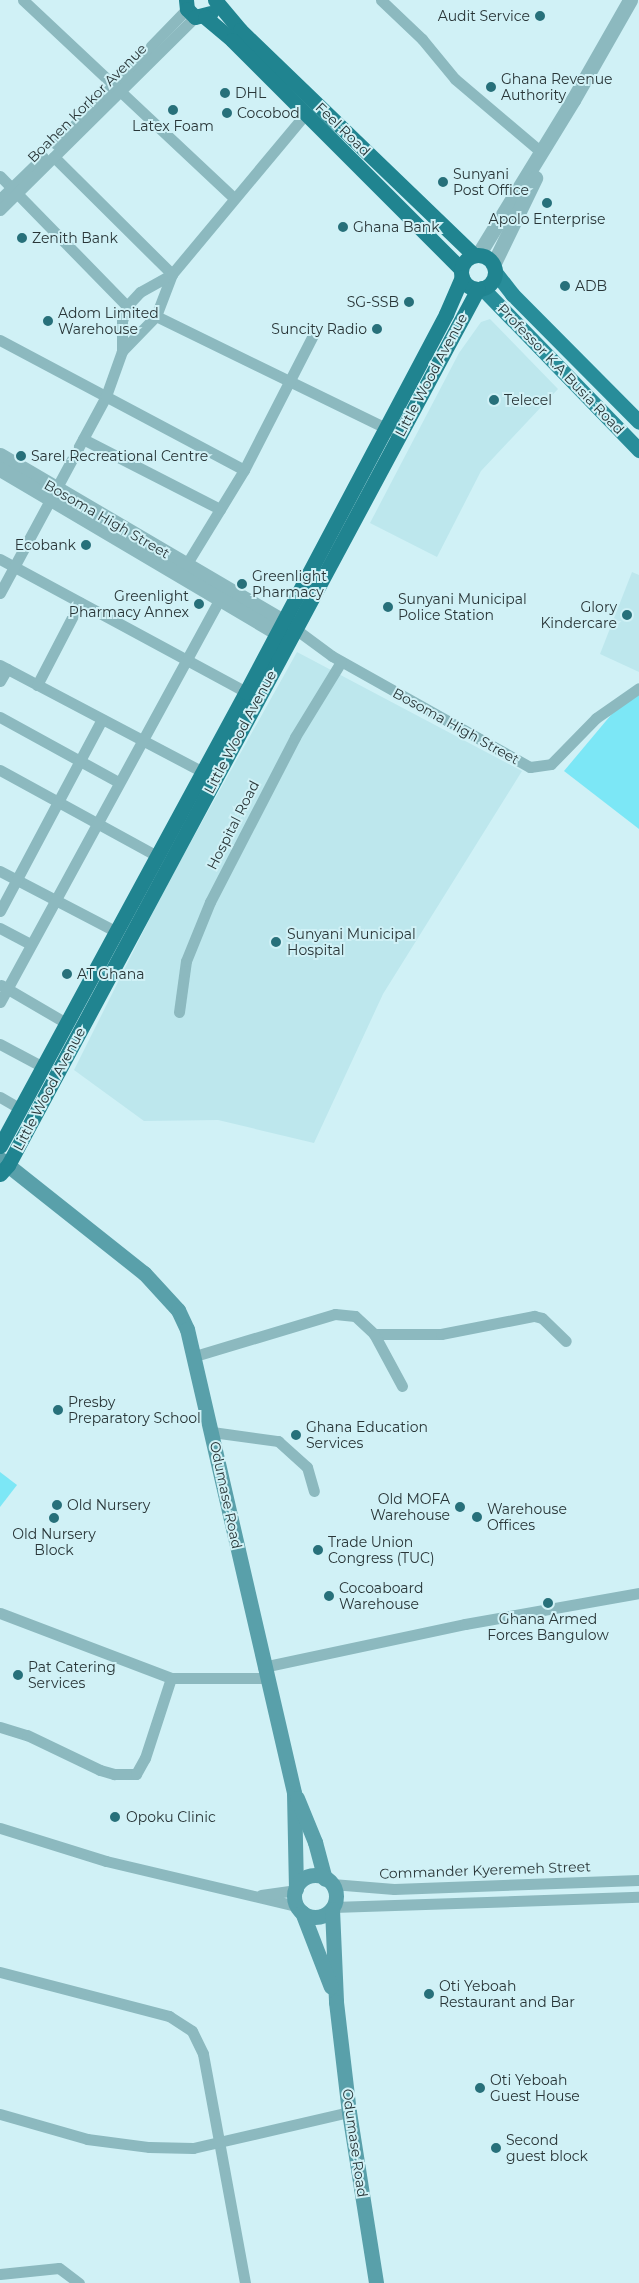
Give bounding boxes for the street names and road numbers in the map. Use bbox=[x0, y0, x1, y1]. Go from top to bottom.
street label: Boahen Korkor Avenue bbox=[24, 40, 150, 166]
street label: Feel Road bbox=[312, 99, 374, 159]
street label: Professor K.A Busia Road bbox=[494, 300, 628, 438]
street label: Little Wood Avenue bbox=[391, 310, 471, 440]
street label: Bosoma High Street bbox=[41, 476, 173, 562]
street label: Little Wood Avenue bbox=[200, 667, 280, 797]
street label: Bosoma High Street bbox=[390, 684, 522, 768]
street label: Hospital Road bbox=[203, 778, 263, 872]
street label: Little Wood Avenue bbox=[9, 1024, 89, 1154]
street label: Odumase Road bbox=[206, 1440, 246, 1550]
street label: Commander Kyeremeh Street bbox=[379, 1858, 591, 1882]
street label: Odumase Road bbox=[339, 2088, 371, 2198]

